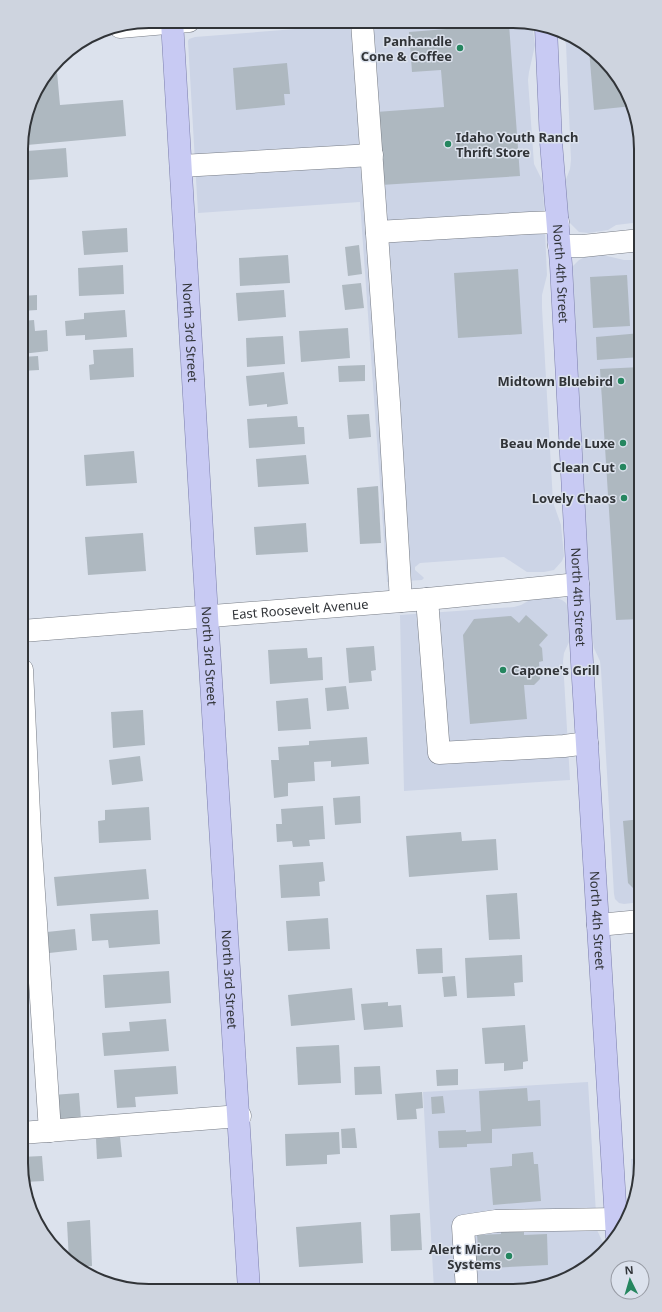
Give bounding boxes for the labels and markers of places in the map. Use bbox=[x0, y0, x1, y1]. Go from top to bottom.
place label: Panhandle Cone & Coffee bbox=[361, 32, 452, 65]
marker: Panhandle Cone & Coffee bbox=[455, 43, 465, 53]
place label: Idaho Youth Ranch Thrift Store bbox=[456, 128, 578, 161]
marker: Idaho Youth Ranch Thrift Store bbox=[443, 139, 453, 149]
place label: Midtown Bluebird bbox=[498, 372, 613, 390]
marker: Midtown Bluebird bbox=[616, 376, 626, 386]
place label: Beau Monde Luxe bbox=[500, 434, 615, 452]
marker: Beau Monde Luxe bbox=[618, 438, 628, 448]
place label: Clean Cut bbox=[553, 458, 615, 476]
marker: Clean Cut bbox=[618, 462, 628, 472]
place label: Lovely Chaos bbox=[532, 489, 616, 507]
marker: Lovely Chaos bbox=[619, 493, 629, 503]
place label: Capone's Grill bbox=[511, 661, 599, 679]
marker: Capone's Grill bbox=[498, 665, 508, 675]
place label: Alert Micro Systems bbox=[429, 1240, 501, 1273]
marker: Alert Micro Systems bbox=[504, 1251, 514, 1261]

